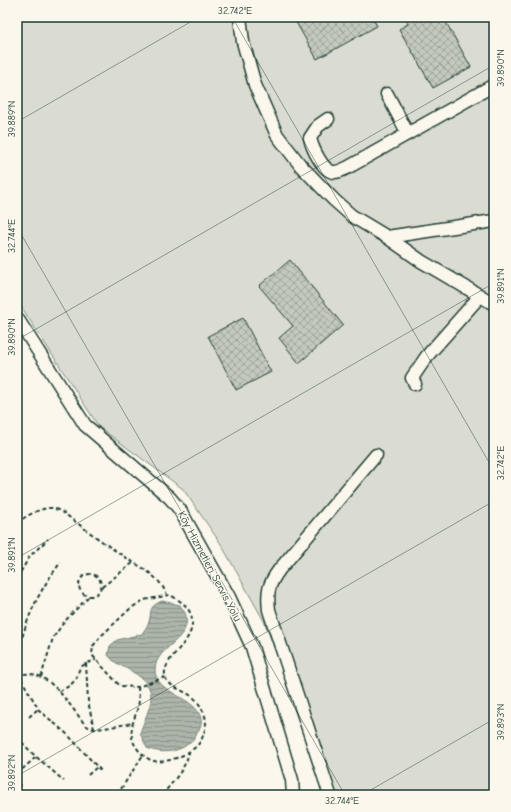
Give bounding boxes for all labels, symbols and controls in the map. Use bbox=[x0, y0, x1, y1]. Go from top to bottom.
text: 32.742°E bbox=[218, 5, 252, 17]
text: 39.890°N bbox=[495, 49, 507, 87]
text: 39.889°N bbox=[6, 101, 18, 137]
text: 32.744°E bbox=[6, 219, 18, 253]
text: 39.891°N bbox=[495, 268, 507, 304]
text: 39.890°N bbox=[6, 318, 18, 356]
text: 32.742°E bbox=[495, 446, 507, 480]
street label: Köy Hizmetleri Servis Yolu bbox=[175, 509, 244, 624]
text: 39.891°N bbox=[6, 537, 18, 573]
text: 39.893°N bbox=[495, 704, 507, 740]
text: 39.892°N bbox=[6, 755, 18, 791]
text: 32.744°E bbox=[325, 795, 359, 807]

